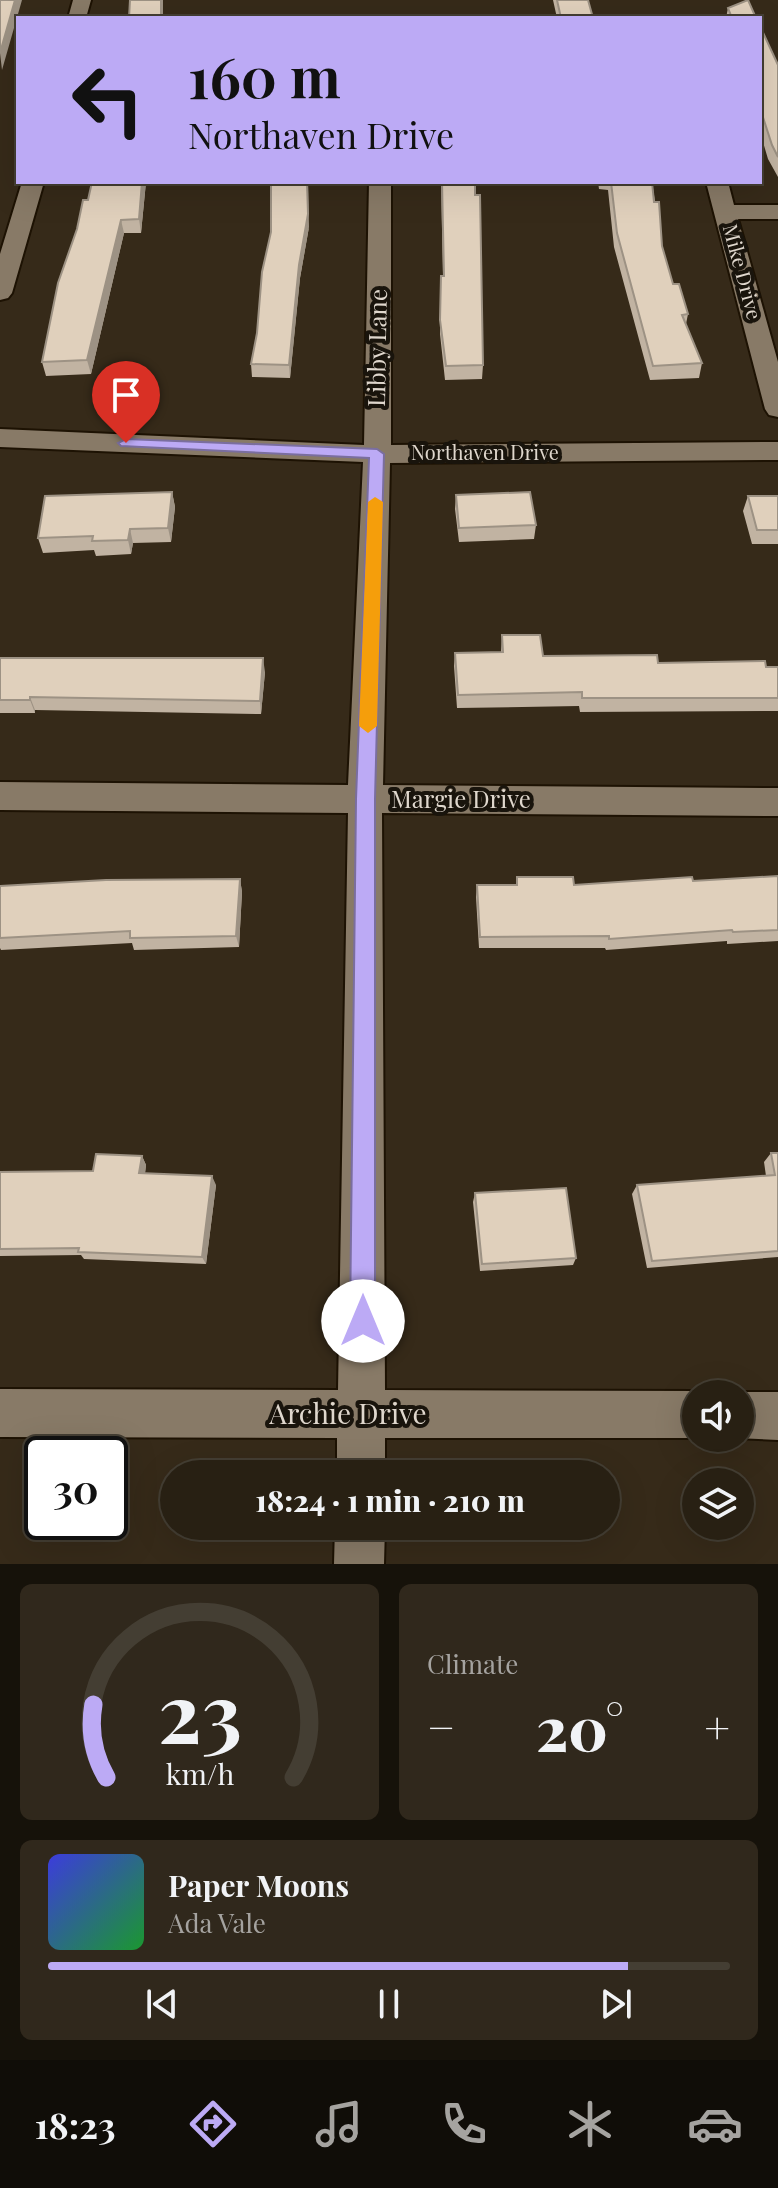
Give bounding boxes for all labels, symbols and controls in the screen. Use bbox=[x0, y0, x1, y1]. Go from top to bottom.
text: 160 m bbox=[188, 38, 341, 113]
icon: left bbox=[56, 48, 160, 152]
text: Northaven Drive bbox=[188, 110, 454, 158]
street label: Mike Drive bbox=[718, 221, 769, 322]
street label: Libby Lane bbox=[359, 289, 393, 407]
pin bbox=[92, 361, 160, 443]
icon: arrive bbox=[104, 373, 148, 417]
street label: Northaven Drive bbox=[411, 438, 559, 465]
street label: Margie Drive bbox=[391, 782, 531, 814]
position arrow bbox=[321, 1279, 405, 1363]
map controls bbox=[682, 1380, 754, 1540]
button: sound bbox=[682, 1380, 754, 1452]
street label: Archie Drive bbox=[268, 1394, 427, 1431]
speed limit sign: 30 bbox=[24, 1436, 128, 1540]
button: layers bbox=[682, 1468, 754, 1540]
text: 18:24 · 1 min · 210 m bbox=[255, 1480, 525, 1520]
text: Climate bbox=[427, 1646, 518, 1681]
text: 23 bbox=[157, 1654, 242, 1765]
text: 20° bbox=[536, 1686, 624, 1766]
text: − bbox=[427, 1696, 455, 1755]
text: + bbox=[704, 1696, 730, 1755]
text: km/h bbox=[165, 1754, 234, 1792]
text: Paper Moons bbox=[168, 1865, 349, 1905]
text: Ada Vale bbox=[168, 1905, 266, 1940]
icon: previous bbox=[140, 1982, 184, 2026]
icon: pause bbox=[367, 1982, 411, 2026]
icon: next bbox=[594, 1982, 638, 2026]
icon: directions bbox=[185, 2096, 241, 2152]
icon: music bbox=[311, 2096, 367, 2152]
icon: phone bbox=[436, 2096, 492, 2152]
icon: climate bbox=[562, 2096, 618, 2152]
icon: car bbox=[687, 2096, 743, 2152]
text: 18:23 bbox=[35, 2100, 116, 2148]

